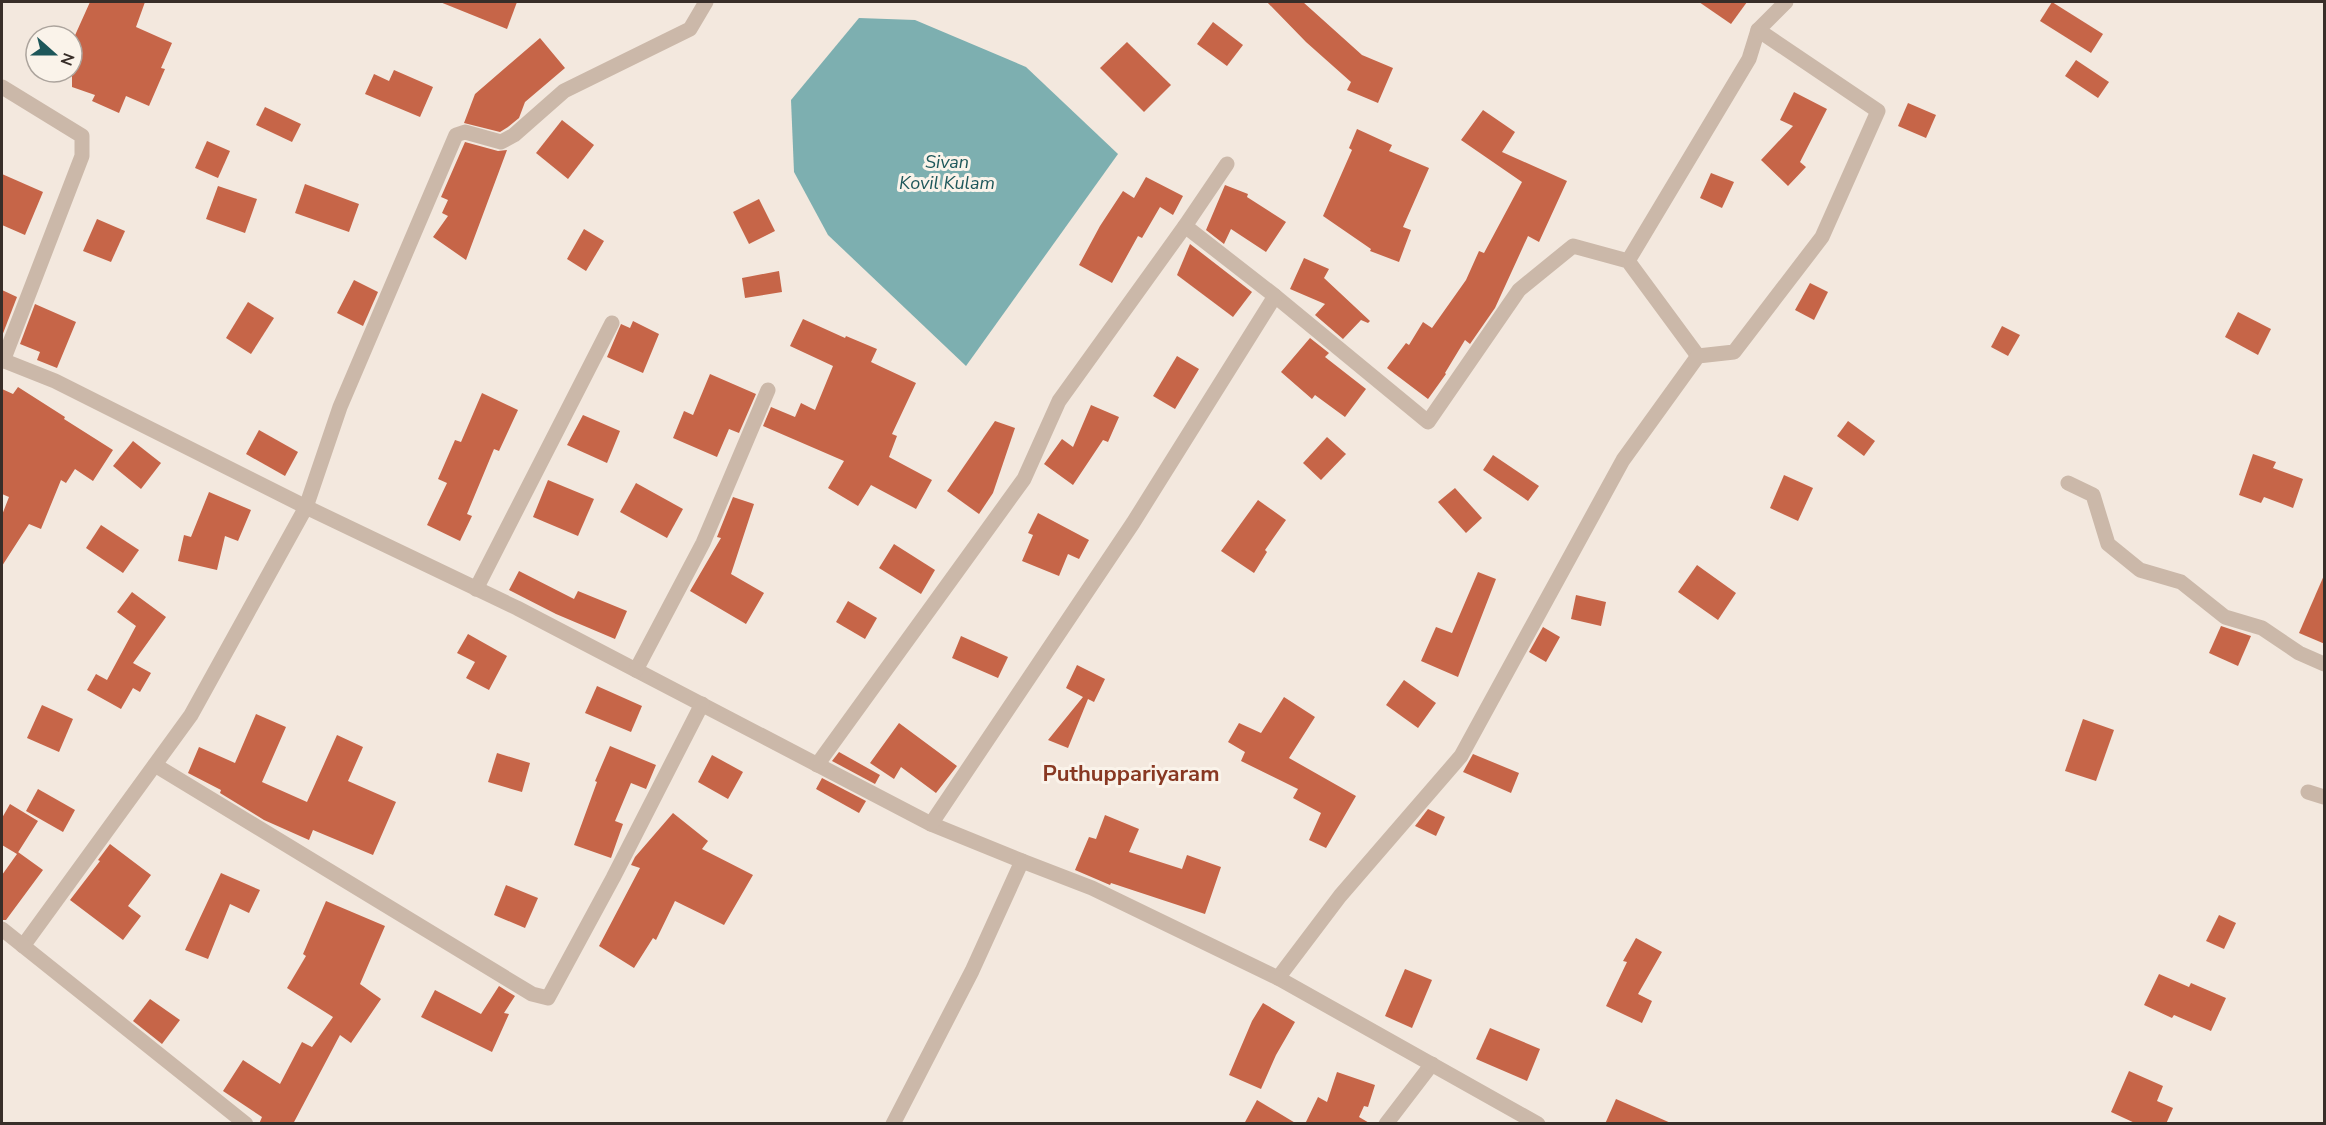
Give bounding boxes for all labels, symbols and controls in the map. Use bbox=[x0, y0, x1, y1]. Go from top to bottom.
north arrow bbox=[24, 24, 84, 84]
text: N bbox=[55, 49, 79, 69]
water label: Sivan Kovil Kulam bbox=[899, 150, 995, 195]
district label: Puthuppariyaram bbox=[1043, 759, 1219, 789]

